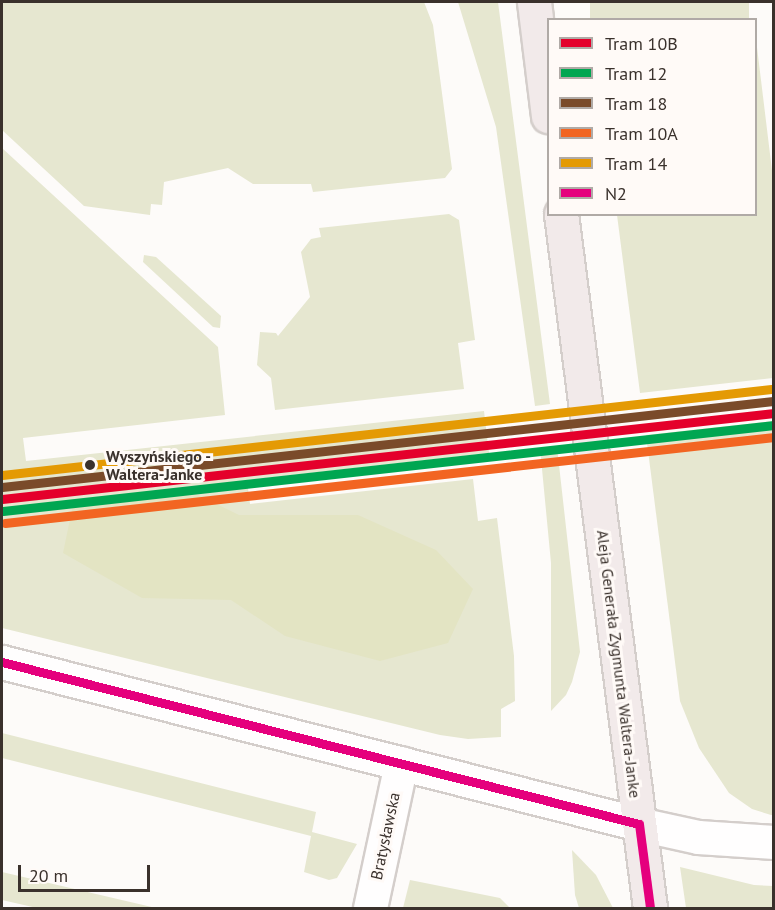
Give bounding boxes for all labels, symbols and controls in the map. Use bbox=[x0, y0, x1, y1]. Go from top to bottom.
legend bbox=[547, 18, 757, 216]
text: Tram 10B bbox=[605, 32, 678, 55]
text: Tram 12 bbox=[605, 62, 667, 85]
text: Tram 18 bbox=[605, 92, 667, 115]
text: Tram 10A bbox=[605, 122, 678, 145]
text: Tram 14 bbox=[605, 152, 667, 175]
text: N2 bbox=[605, 182, 627, 205]
place label: Wyszyńskiego - Waltera-Janke bbox=[106, 446, 212, 484]
marker: Wyszyńskiego - Waltera-Janke bbox=[79, 454, 101, 476]
street label: Aleja Generała Zygmunta Waltera-Janke bbox=[593, 529, 645, 799]
street label: Bratysławska bbox=[366, 790, 404, 882]
scale bar bbox=[21, 853, 153, 891]
text: 20 m bbox=[29, 864, 68, 887]

